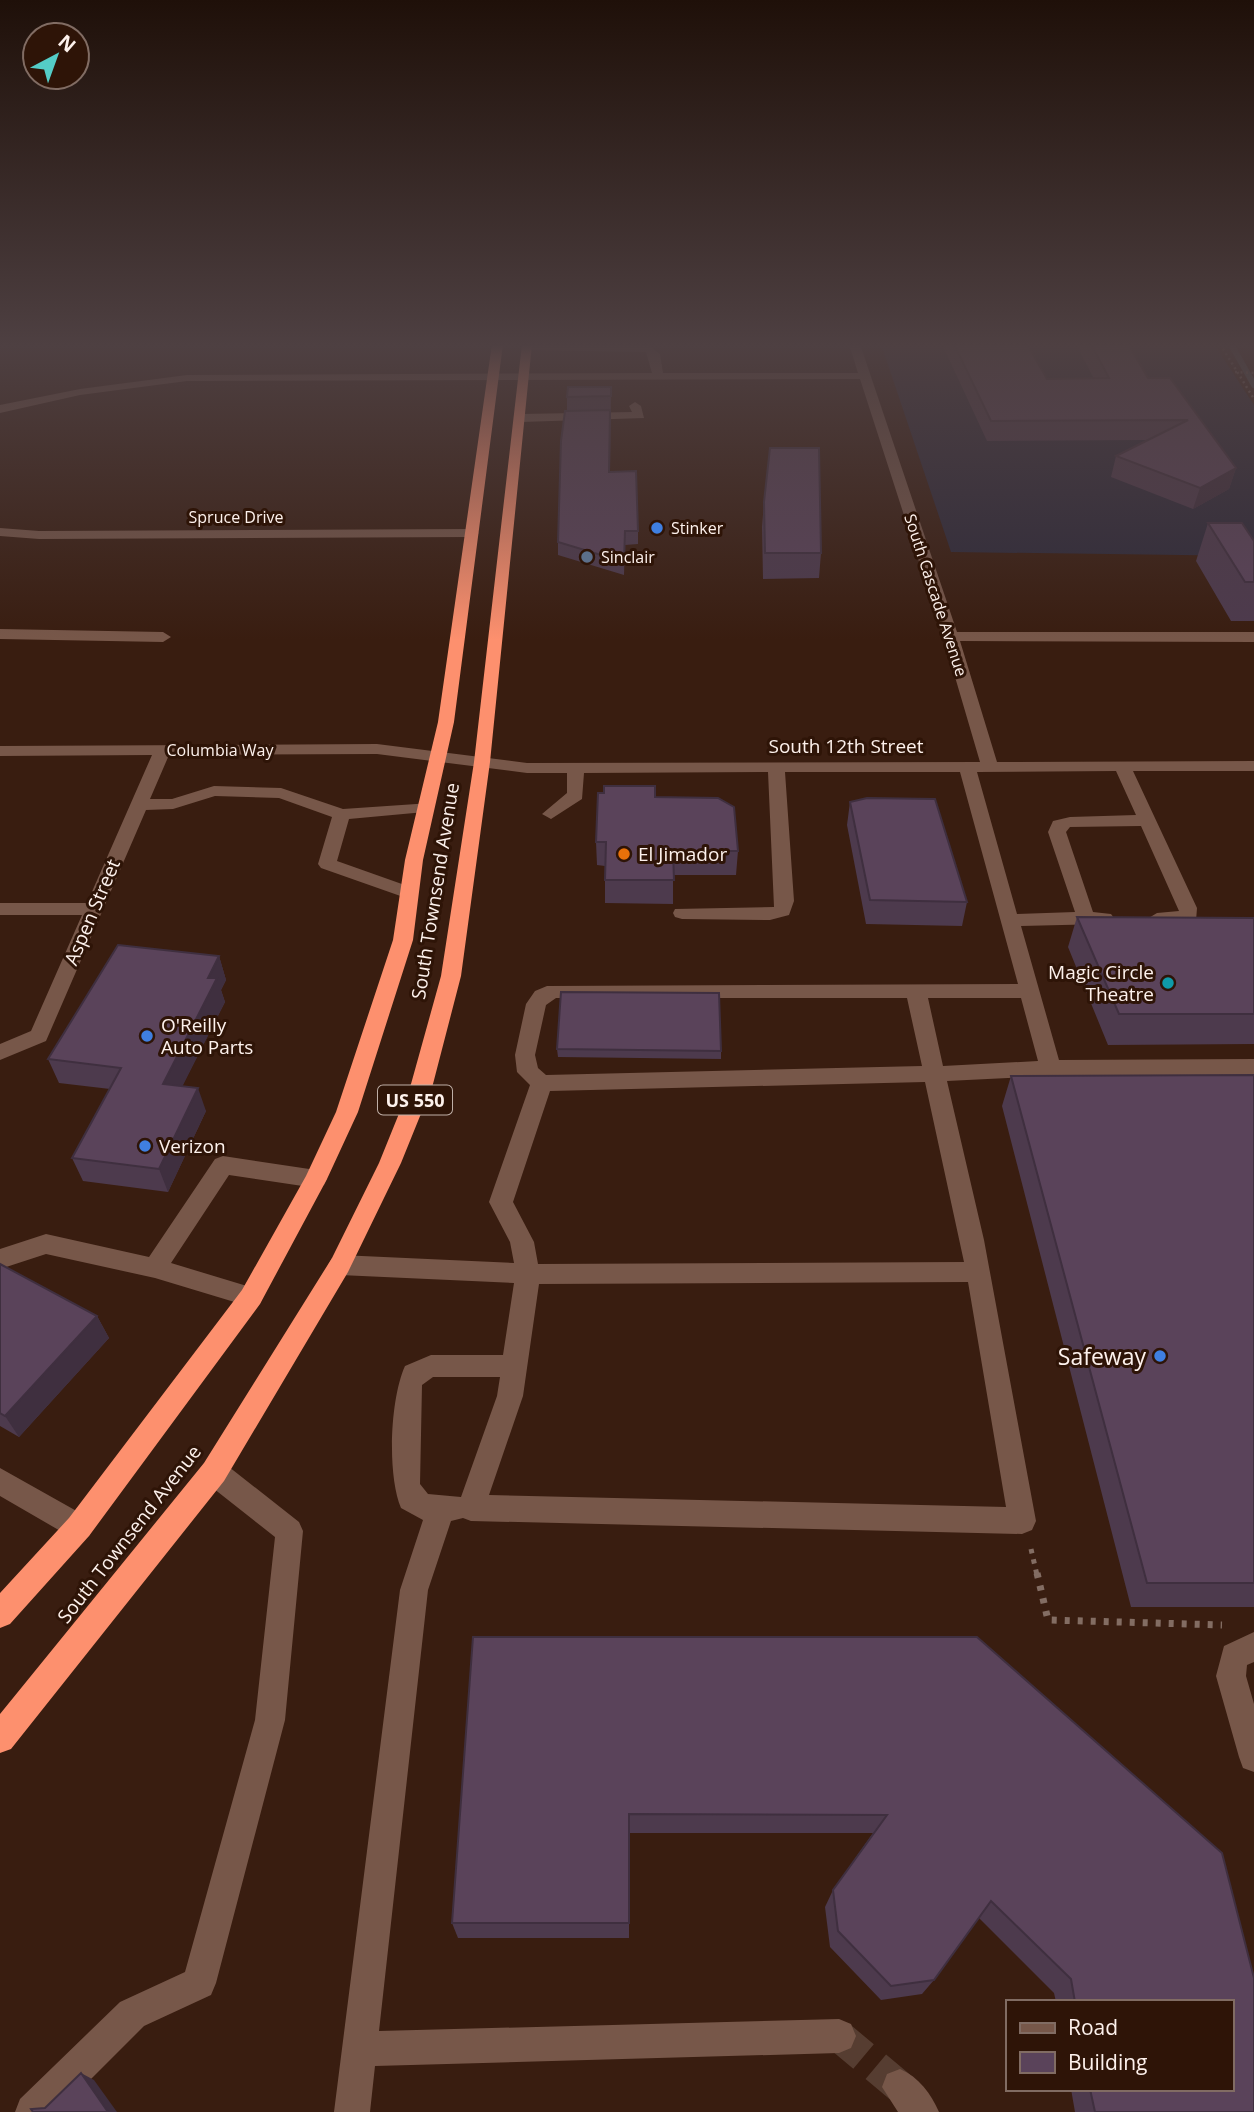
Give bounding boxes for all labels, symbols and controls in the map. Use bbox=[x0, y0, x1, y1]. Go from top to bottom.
north arrow bbox=[21, 21, 91, 91]
text: N bbox=[53, 28, 82, 58]
street label: Spruce Drive bbox=[189, 506, 283, 528]
street label: South Cascade Avenue bbox=[899, 511, 973, 679]
place label: Stinker bbox=[671, 517, 724, 539]
marker: Stinker bbox=[649, 520, 665, 536]
place label: Sinclair bbox=[601, 546, 655, 568]
marker: Sinclair bbox=[579, 549, 595, 565]
street label: South 12th Street bbox=[768, 733, 924, 759]
street label: Columbia Way bbox=[167, 739, 274, 761]
street label: South Townsend Avenue bbox=[405, 781, 465, 1001]
place label: El Jimador bbox=[638, 841, 727, 867]
marker: El Jimador bbox=[616, 846, 632, 862]
street label: Aspen Street bbox=[58, 855, 126, 969]
place label: Magic Circle Theatre bbox=[1048, 959, 1154, 1007]
marker: Magic Circle Theatre bbox=[1160, 975, 1176, 991]
place label: O'Reilly Auto Parts bbox=[161, 1012, 253, 1060]
marker: O'Reilly Auto Parts bbox=[139, 1028, 155, 1044]
road number: US 550 bbox=[378, 1086, 452, 1114]
place label: Verizon bbox=[159, 1133, 226, 1159]
marker: Verizon bbox=[137, 1138, 153, 1154]
place label: Safeway bbox=[1058, 1340, 1146, 1372]
marker: Safeway bbox=[1152, 1348, 1168, 1364]
street label: South Townsend Avenue bbox=[51, 1440, 207, 1628]
legend bbox=[1006, 2000, 1233, 2091]
text: Road bbox=[1068, 2013, 1118, 2041]
text: Building bbox=[1068, 2048, 1147, 2076]

